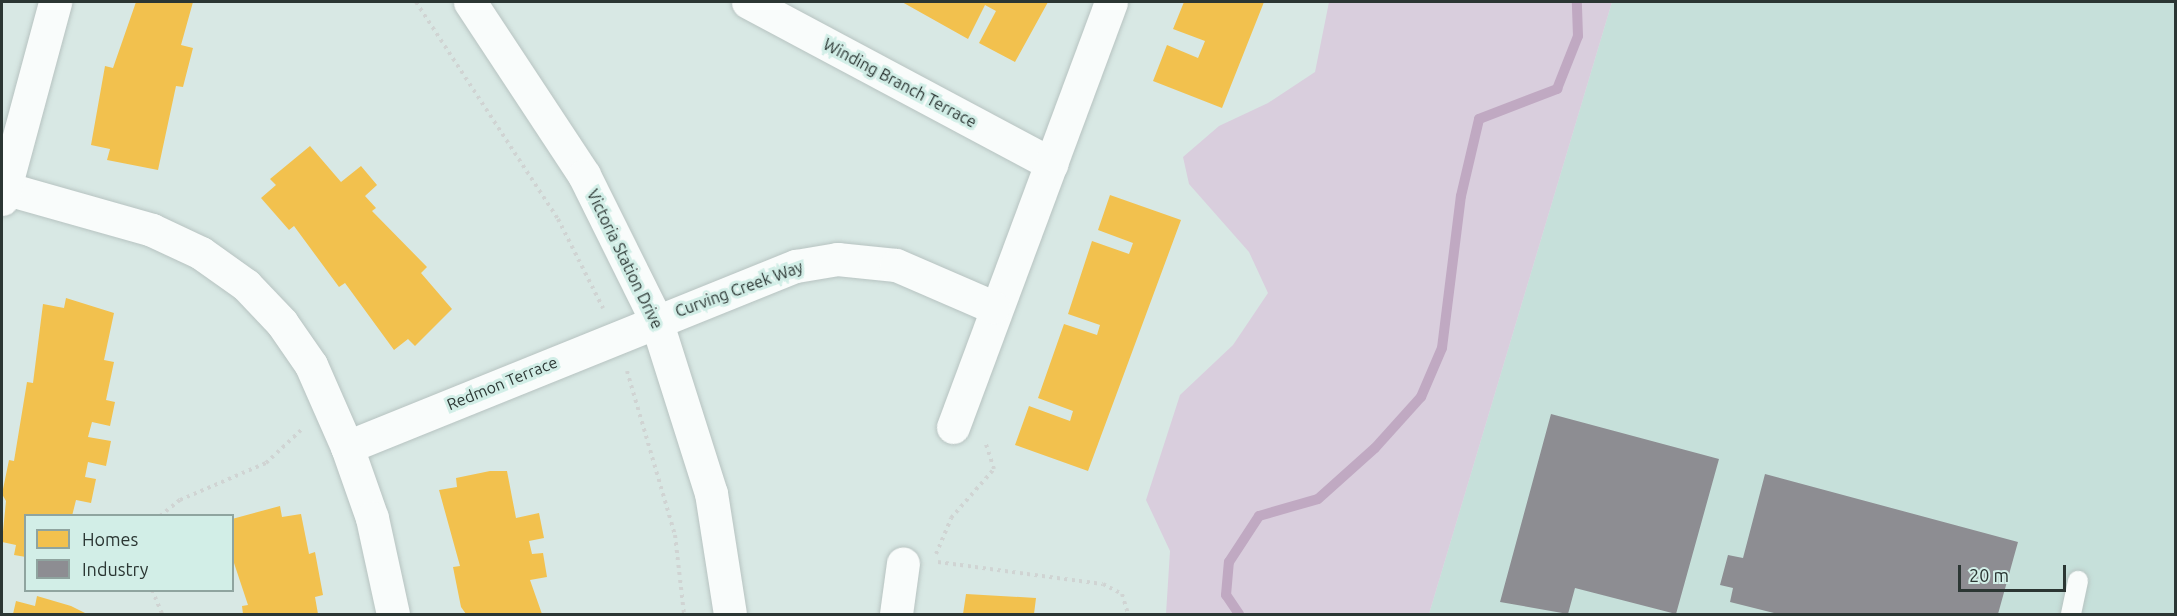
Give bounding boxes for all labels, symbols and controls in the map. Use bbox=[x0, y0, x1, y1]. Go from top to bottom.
street label: Winding Branch Terrace bbox=[820, 34, 980, 132]
street label: Victoria Station Drive bbox=[583, 186, 667, 332]
street label: Curving Creek Way bbox=[672, 257, 806, 321]
street label: Redmon Terrace bbox=[444, 352, 560, 414]
legend bbox=[24, 514, 234, 592]
text: Homes bbox=[82, 529, 138, 549]
scale bar bbox=[1961, 553, 2069, 591]
text: Industry bbox=[82, 559, 148, 579]
text: 20 m bbox=[1969, 565, 2009, 585]

